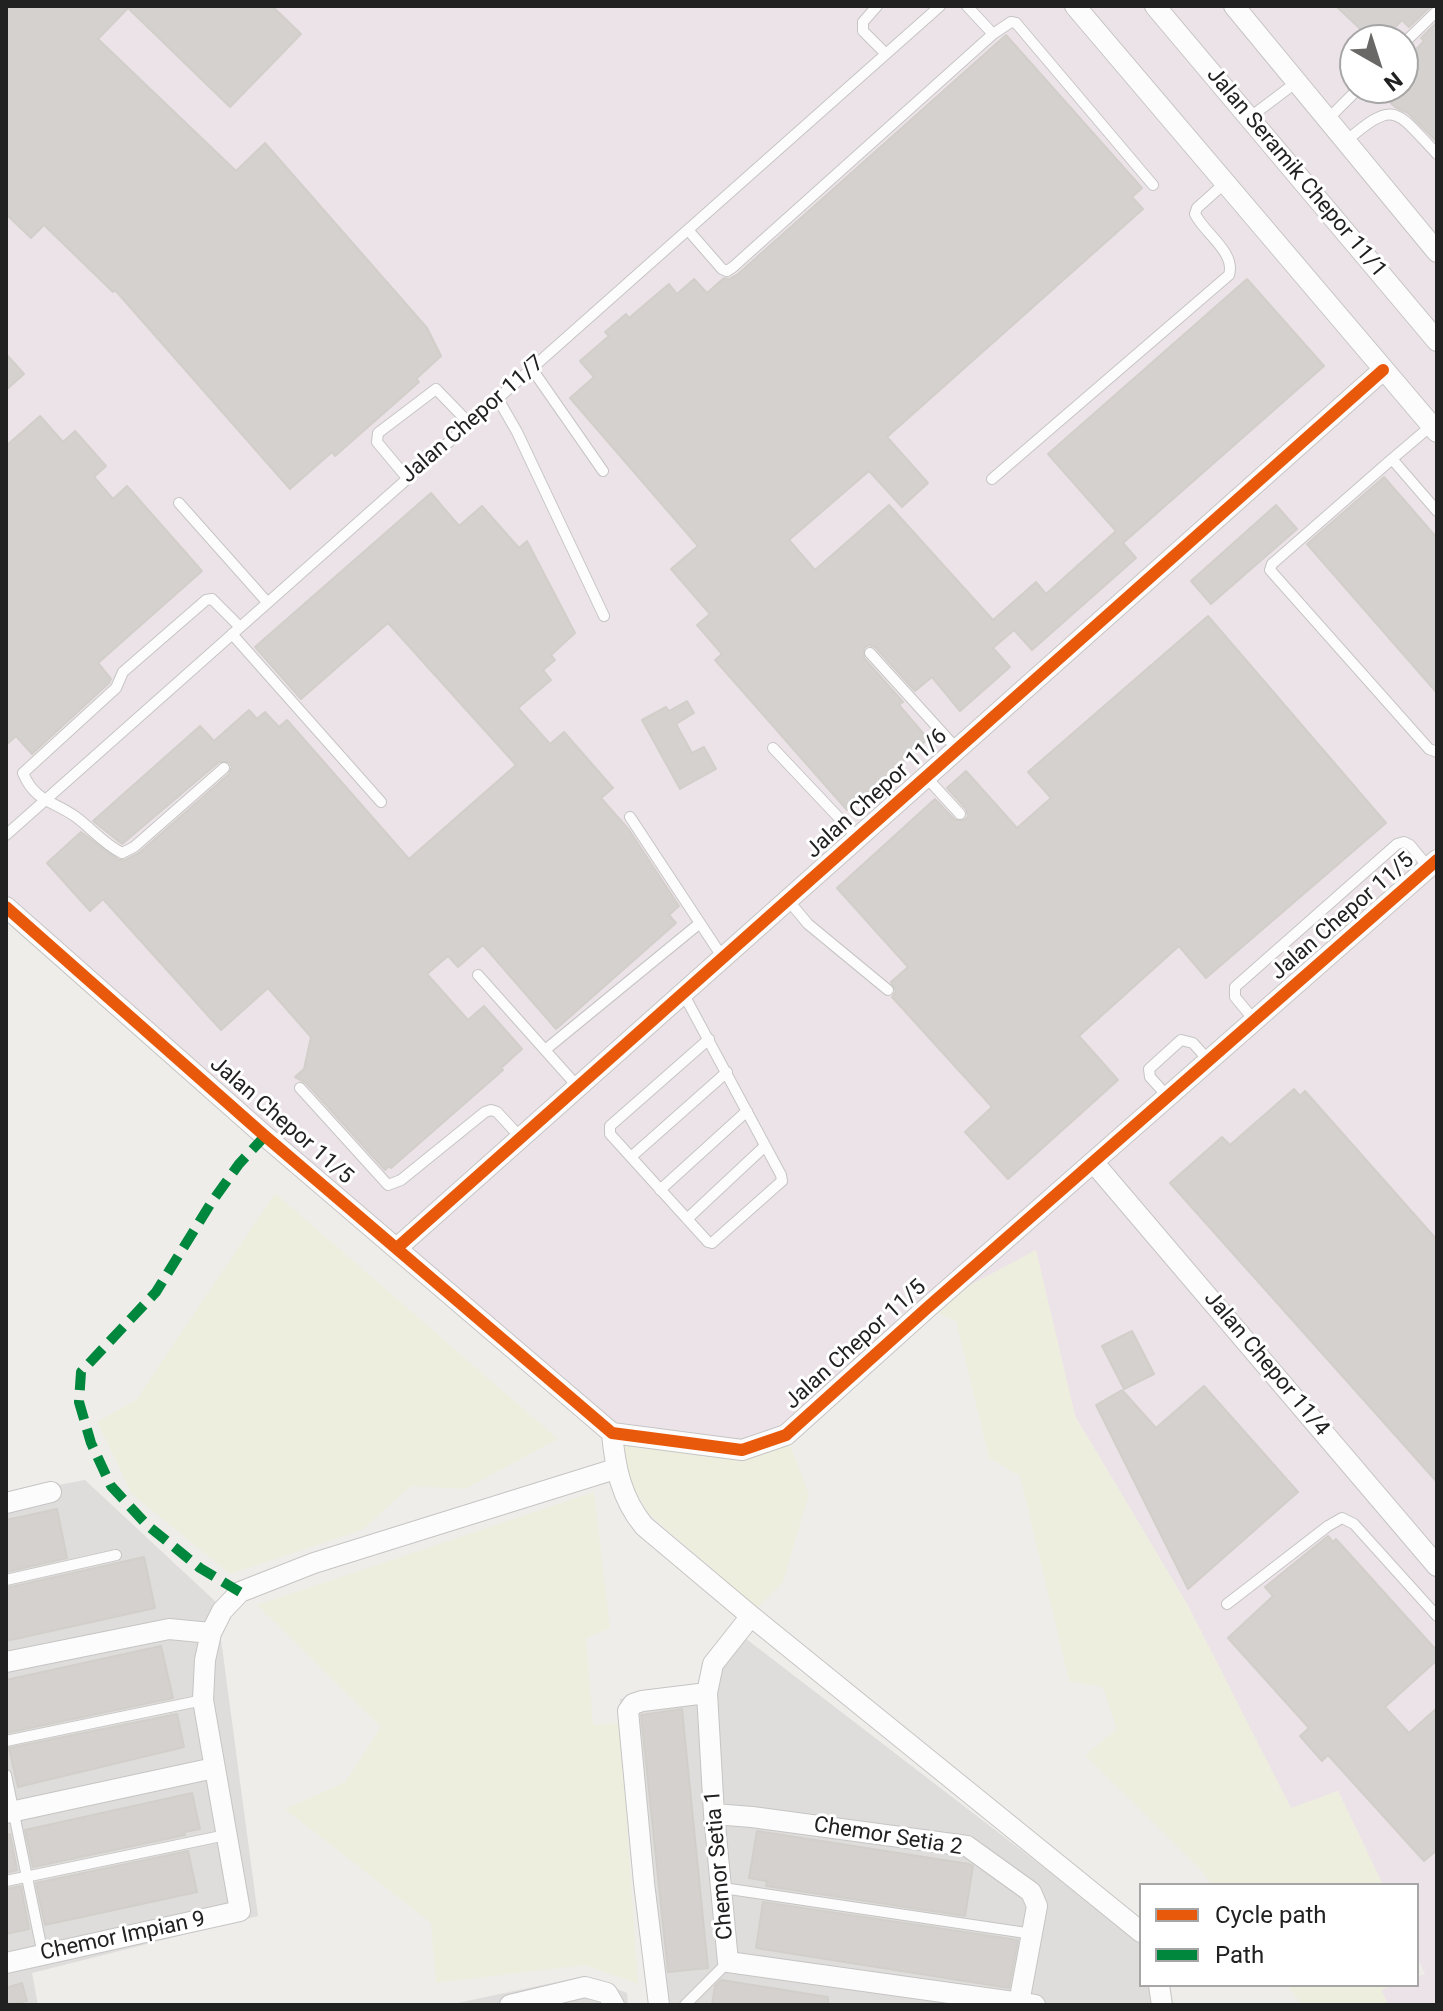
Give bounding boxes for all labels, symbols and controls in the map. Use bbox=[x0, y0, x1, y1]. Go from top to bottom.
north arrow bbox=[1339, 24, 1419, 104]
street label: Jalan Seramik Chepor 11/1 bbox=[1200, 63, 1392, 283]
text: N bbox=[1379, 67, 1407, 96]
street label: Jalan Chepor 11/7 bbox=[396, 351, 550, 489]
street label: Jalan Chepor 11/6 bbox=[801, 724, 953, 864]
street label: Jalan Chepor 11/5 bbox=[1266, 848, 1420, 986]
street label: Jalan Chepor 11/5 bbox=[204, 1052, 358, 1190]
street label: Jalan Chepor 11/5 bbox=[780, 1275, 932, 1415]
street label: Jalan Chepor 11/4 bbox=[1198, 1286, 1334, 1442]
street label: Chemor Setia 1 bbox=[700, 1789, 740, 1941]
street label: Chemor Setia 2 bbox=[812, 1812, 964, 1862]
legend bbox=[1139, 1883, 1419, 1987]
text: Cycle path bbox=[1215, 1901, 1327, 1929]
street label: Chemor Impian 9 bbox=[38, 1907, 208, 1967]
text: Path bbox=[1215, 1941, 1264, 1969]

